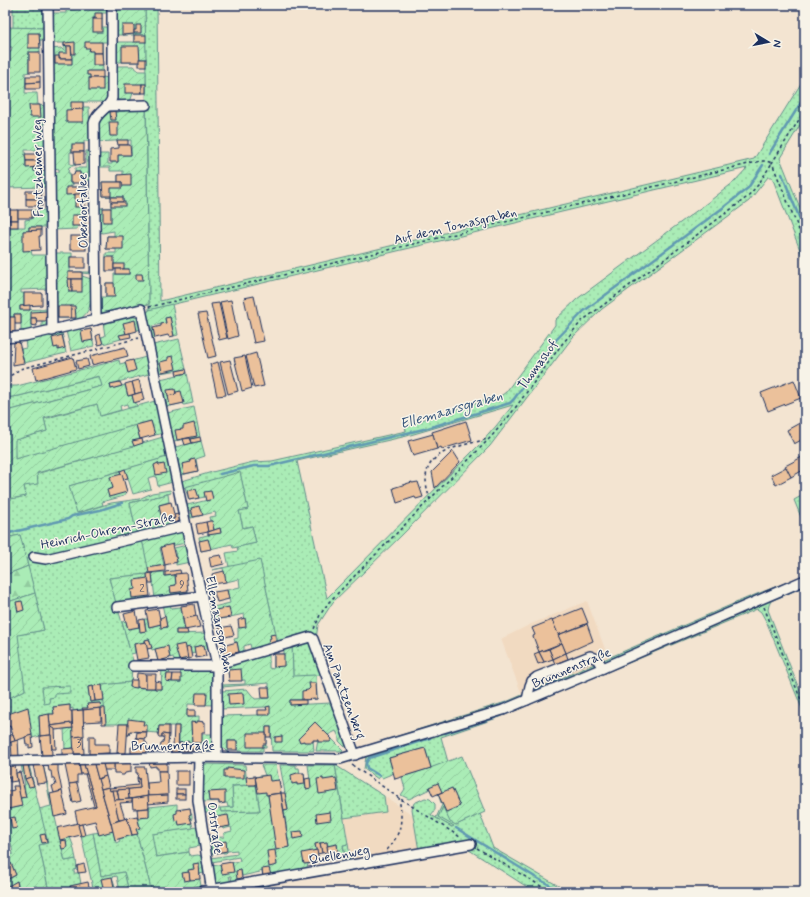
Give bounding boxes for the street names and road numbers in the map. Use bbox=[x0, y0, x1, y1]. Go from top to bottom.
street label: Froitzheimer Weg bbox=[29, 119, 48, 217]
street label: Oberdorfallee bbox=[74, 173, 93, 249]
street label: Auf dem Tomasgraben bbox=[392, 204, 518, 249]
street label: Thomashof bbox=[514, 336, 562, 393]
street label: Heinrich-Ohrem-Straße bbox=[39, 509, 175, 554]
street label: Ellemaarsgraben bbox=[200, 574, 236, 674]
street label: Am Pantzenberg bbox=[316, 641, 369, 743]
street label: Brunnenstraße bbox=[530, 644, 614, 693]
street label: Brunnenstraße bbox=[131, 738, 215, 755]
street label: Oststraße bbox=[202, 801, 227, 855]
street label: Quellenweg bbox=[308, 842, 371, 870]

